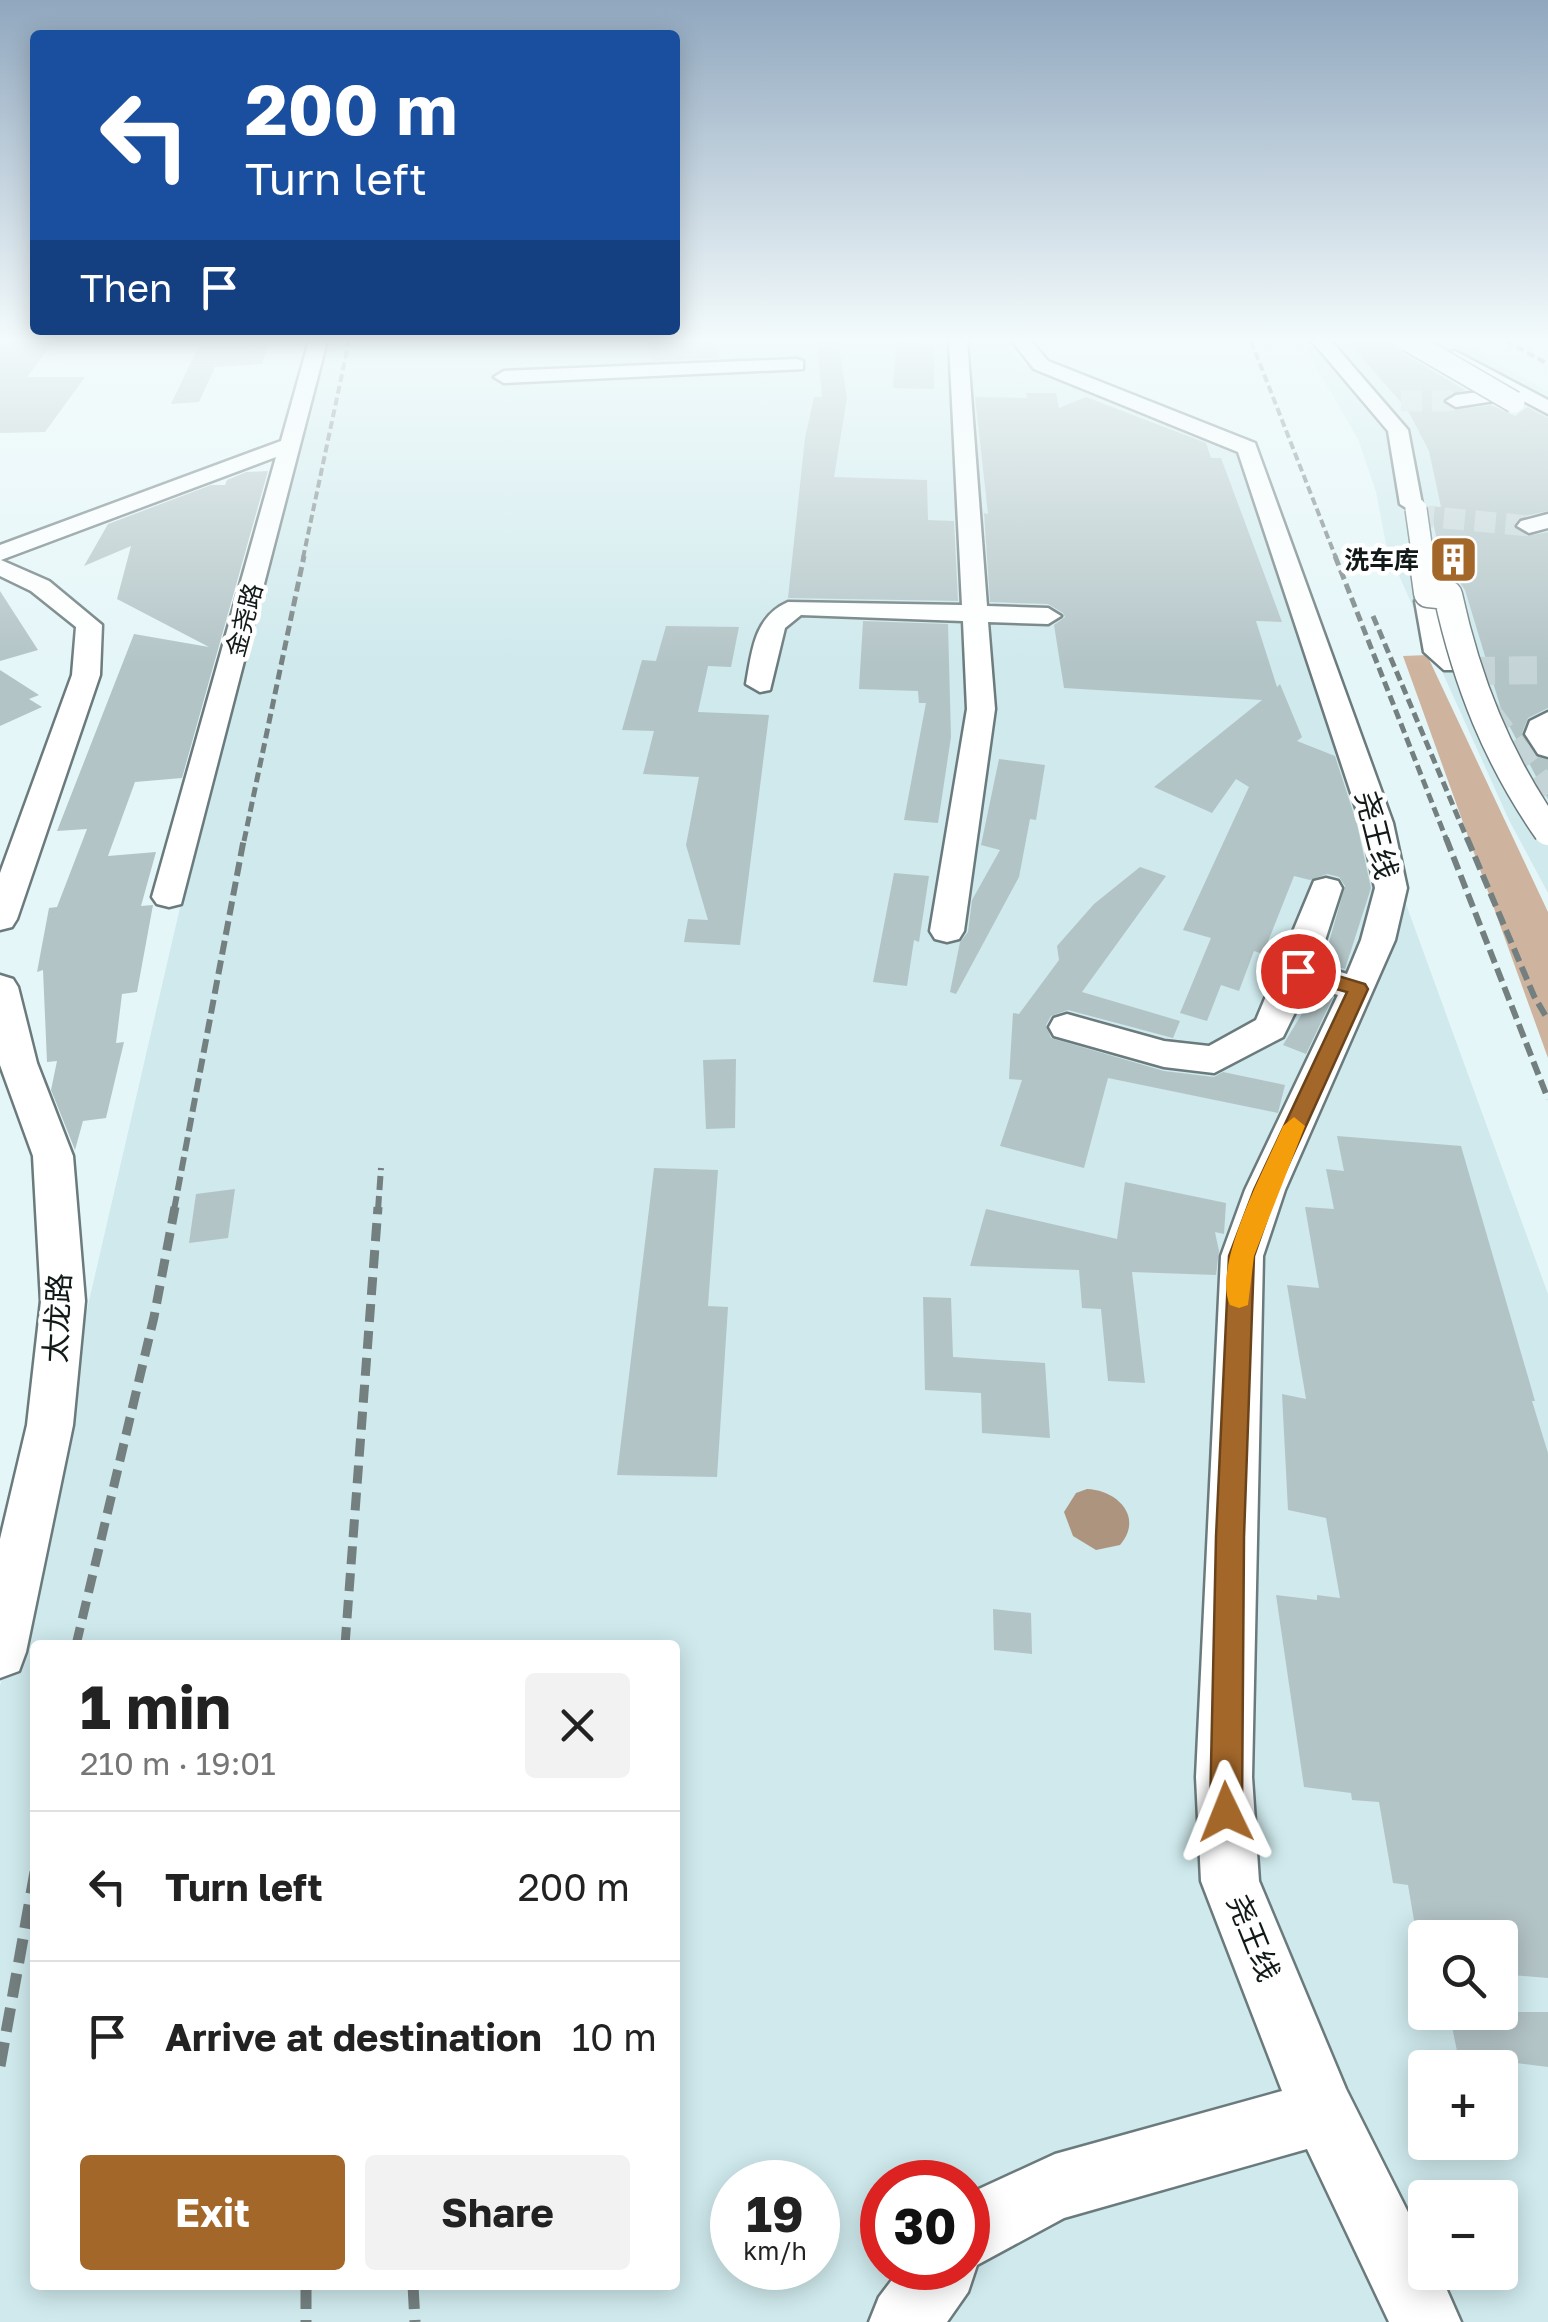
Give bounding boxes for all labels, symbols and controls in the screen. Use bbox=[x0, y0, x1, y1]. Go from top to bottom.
text: 200 m bbox=[245, 66, 457, 150]
icon: left bbox=[80, 70, 210, 200]
text: Turn left bbox=[245, 151, 427, 205]
icon: arrive bbox=[192, 260, 247, 315]
text: Then bbox=[80, 265, 172, 310]
building icon: 洗车库 bbox=[1428, 534, 1480, 586]
place label: 洗车库 bbox=[1344, 544, 1419, 575]
street label: 金尧路 bbox=[219, 580, 268, 660]
street label: 尧王线 bbox=[1349, 787, 1405, 883]
pin bbox=[1256, 929, 1341, 1014]
icon: arrive bbox=[1271, 944, 1326, 999]
street label: 太龙路 bbox=[37, 1272, 77, 1364]
text: 1 min bbox=[80, 1670, 231, 1742]
button: close bbox=[525, 1673, 630, 1778]
text: 210 m · 19:01 bbox=[80, 1744, 276, 1782]
position arrow bbox=[1174, 1760, 1278, 1864]
icon: left bbox=[80, 1859, 135, 1914]
text: Turn left bbox=[165, 1864, 323, 1909]
text: 200 m bbox=[518, 1864, 630, 1909]
street label: 尧王线 bbox=[1220, 1889, 1287, 1986]
map controls bbox=[1408, 1920, 1518, 2290]
button: search bbox=[1408, 1920, 1518, 2030]
icon: arrive bbox=[80, 2009, 135, 2064]
text: Arrive at destination bbox=[165, 2014, 542, 2059]
text: 10 m bbox=[572, 2014, 657, 2059]
button: + bbox=[1408, 2050, 1518, 2160]
button: Exit bbox=[80, 2155, 345, 2270]
button: Share bbox=[365, 2155, 630, 2270]
speed limit sign: 30 bbox=[860, 2160, 990, 2290]
button: − bbox=[1408, 2180, 1518, 2290]
text: 19 bbox=[746, 2183, 804, 2243]
text: km/h bbox=[743, 2235, 807, 2266]

